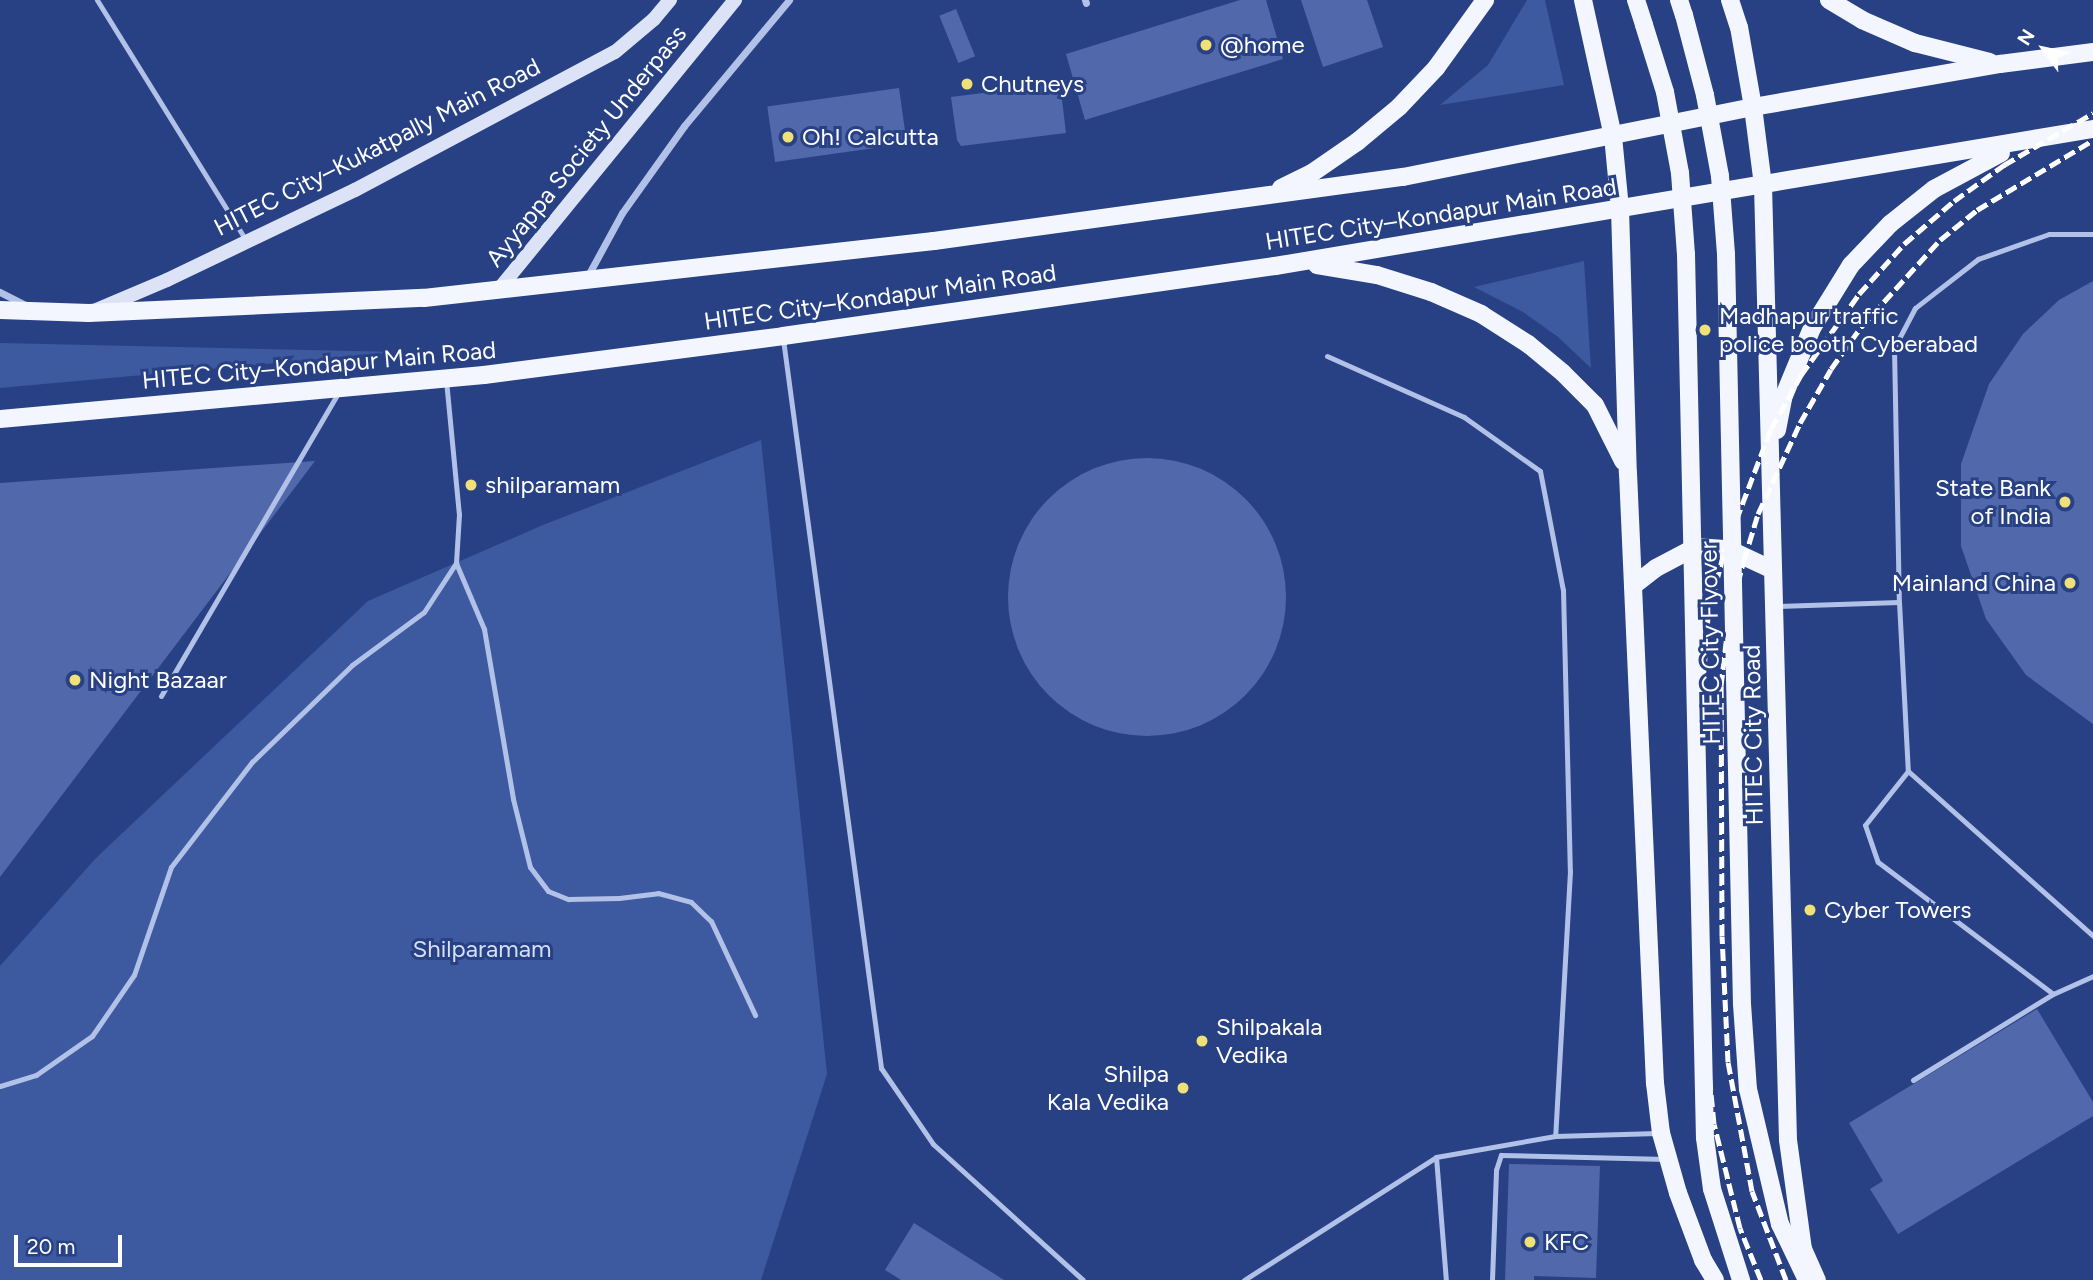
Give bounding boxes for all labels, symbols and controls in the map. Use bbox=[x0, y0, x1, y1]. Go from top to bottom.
north arrow bbox=[2009, 14, 2079, 84]
street label: Ayyappa Society Underpass bbox=[480, 20, 692, 272]
text: N bbox=[2012, 25, 2040, 50]
place label: @home bbox=[1220, 31, 1305, 59]
marker: @home bbox=[1198, 37, 1214, 53]
street label: HITEC City–Kukatpally Main Road bbox=[209, 52, 545, 242]
place label: Chutneys bbox=[981, 70, 1084, 98]
marker: Chutneys bbox=[959, 76, 975, 92]
place label: Oh! Calcutta bbox=[802, 123, 939, 151]
marker: Oh! Calcutta bbox=[780, 129, 796, 145]
street label: HITEC City–Kondapur Main Road bbox=[1263, 172, 1619, 256]
street label: HITEC City–Kondapur Main Road bbox=[702, 258, 1058, 336]
place label: Madhapur traffic police booth Cyberabad bbox=[1719, 302, 1978, 358]
marker: Madhapur traffic police booth Cyberabad bbox=[1697, 322, 1713, 338]
street label: HITEC City–Kondapur Main Road bbox=[141, 335, 497, 395]
place label: shilparamam bbox=[485, 471, 620, 499]
place label: State Bank of India bbox=[1935, 474, 2051, 530]
marker: shilparamam bbox=[463, 477, 479, 493]
marker: State Bank of India bbox=[2057, 494, 2073, 510]
street label: HITEC City Flyover bbox=[1694, 541, 1726, 745]
place label: Mainland China bbox=[1892, 569, 2056, 597]
marker: Mainland China bbox=[2062, 575, 2078, 591]
street label: HITEC City Road bbox=[1737, 644, 1769, 826]
place label: Night Bazaar bbox=[89, 666, 227, 694]
marker: Night Bazaar bbox=[67, 672, 83, 688]
place label: Cyber Towers bbox=[1824, 896, 1971, 924]
marker: Cyber Towers bbox=[1802, 902, 1818, 918]
park label: Shilparamam bbox=[413, 935, 551, 963]
place label: Shilpakala Vedika bbox=[1216, 1013, 1323, 1069]
marker: Shilpakala Vedika bbox=[1194, 1033, 1210, 1049]
place label: Shilpa Kala Vedika bbox=[1047, 1060, 1169, 1116]
marker: Shilpa Kala Vedika bbox=[1175, 1080, 1191, 1096]
scale bar bbox=[18, 1220, 126, 1264]
place label: KFC bbox=[1544, 1228, 1589, 1256]
text: 20 m bbox=[27, 1234, 75, 1259]
marker: KFC bbox=[1522, 1234, 1538, 1250]

